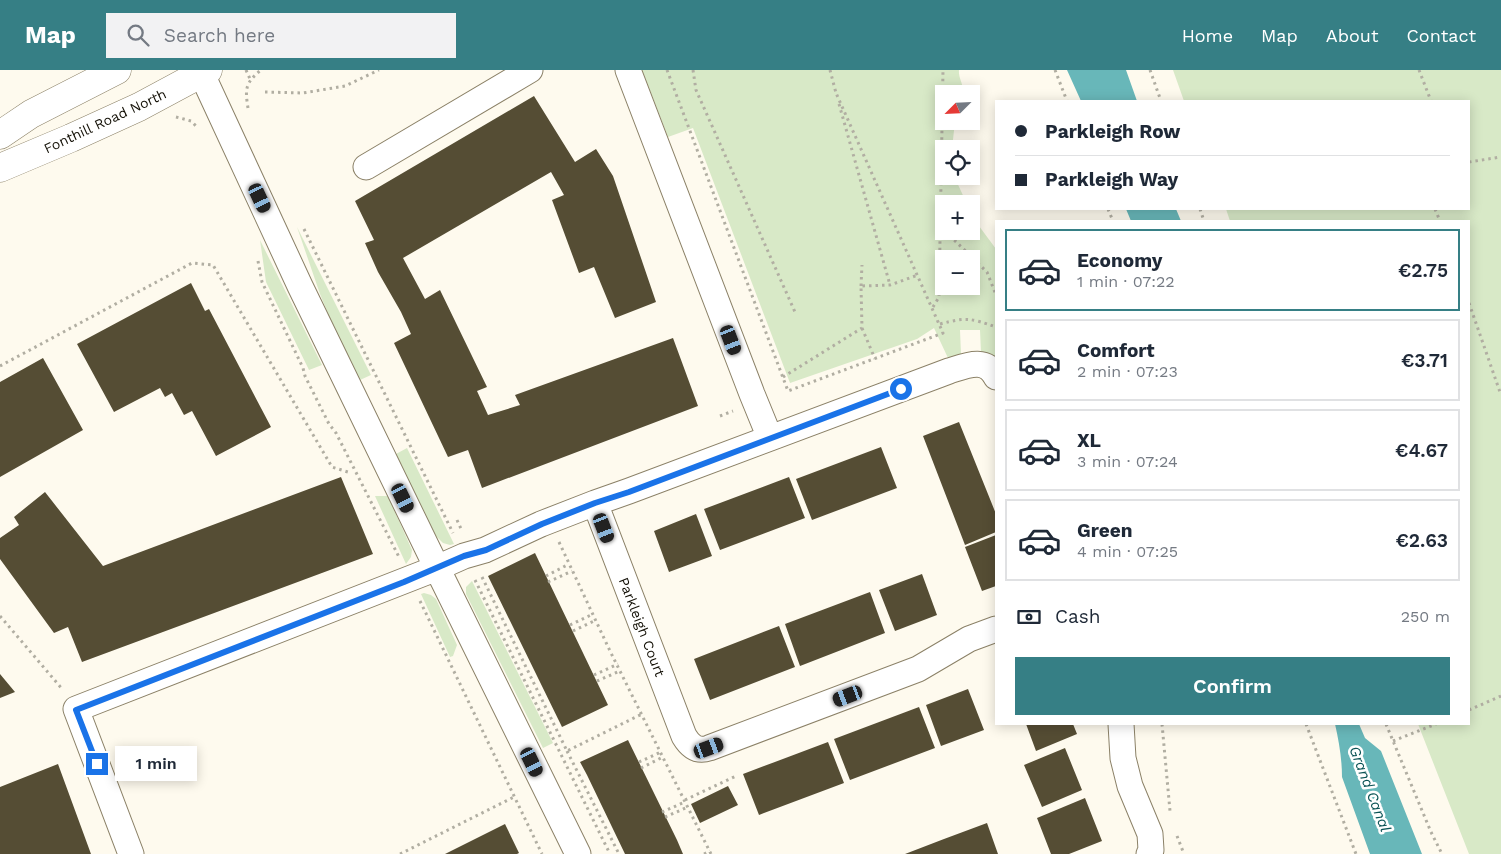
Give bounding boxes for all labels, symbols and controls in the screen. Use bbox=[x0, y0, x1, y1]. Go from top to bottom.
search box bbox=[106, 13, 456, 58]
text: Map bbox=[25, 21, 76, 49]
icon: search bbox=[124, 21, 152, 49]
text: Search here bbox=[164, 24, 275, 47]
text: Home bbox=[1182, 25, 1233, 46]
text: Map bbox=[1261, 25, 1298, 46]
text: About bbox=[1326, 25, 1378, 46]
text: Contact bbox=[1406, 25, 1476, 46]
north arrow bbox=[935, 85, 980, 130]
map controls bbox=[935, 85, 980, 295]
street label: Fonthill Road North bbox=[41, 86, 169, 156]
text: Parkleigh Row bbox=[1045, 120, 1180, 143]
button: locate bbox=[935, 140, 980, 185]
text: Parkleigh Way bbox=[1045, 168, 1178, 191]
car bbox=[246, 181, 273, 215]
button: + bbox=[935, 195, 980, 240]
icon: car bbox=[1017, 248, 1062, 293]
text: Economy bbox=[1077, 249, 1162, 272]
button: − bbox=[935, 250, 980, 295]
text: €2.75 bbox=[1398, 259, 1448, 282]
text: 1 min · 07:22 bbox=[1077, 272, 1175, 291]
car bbox=[718, 323, 743, 357]
icon: car bbox=[1017, 338, 1062, 383]
text: Comfort bbox=[1077, 339, 1155, 362]
text: €3.71 bbox=[1401, 349, 1448, 372]
text: 2 min · 07:23 bbox=[1077, 362, 1178, 381]
route start bbox=[890, 378, 912, 400]
icon: car bbox=[1017, 428, 1062, 473]
text: XL bbox=[1077, 429, 1101, 452]
text: €4.67 bbox=[1395, 439, 1448, 462]
text: 3 min · 07:24 bbox=[1077, 452, 1178, 471]
car bbox=[389, 481, 416, 515]
car bbox=[591, 511, 616, 545]
icon: car bbox=[1017, 518, 1062, 563]
text: Green bbox=[1077, 519, 1133, 542]
text: €2.63 bbox=[1395, 529, 1448, 552]
text: 4 min · 07:25 bbox=[1077, 542, 1178, 561]
street label: Parkleigh Court bbox=[616, 575, 668, 679]
icon: cash bbox=[1015, 603, 1043, 631]
text: Cash bbox=[1055, 605, 1101, 628]
text: 250 m bbox=[1401, 607, 1450, 626]
button: Confirm bbox=[1015, 657, 1450, 715]
car bbox=[831, 684, 864, 708]
car bbox=[692, 736, 725, 760]
water label: Grand Canal bbox=[1345, 743, 1395, 835]
car bbox=[518, 745, 545, 779]
callout: 1 min bbox=[114, 746, 197, 782]
route end bbox=[86, 753, 108, 775]
text: 1 min bbox=[135, 754, 177, 773]

